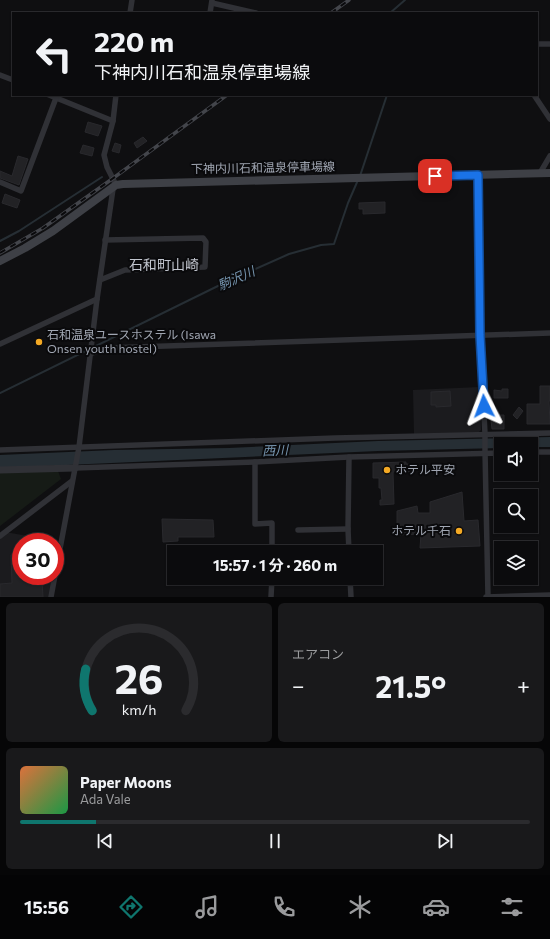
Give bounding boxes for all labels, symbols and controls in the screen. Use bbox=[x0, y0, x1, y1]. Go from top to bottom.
text: 220 m bbox=[94, 24, 174, 58]
icon: left bbox=[28, 28, 80, 80]
text: 下神内川石和温泉停車場線 bbox=[94, 61, 310, 83]
street label: 下神内川石和温泉停車場線 bbox=[191, 159, 335, 175]
pin bbox=[418, 159, 452, 193]
icon: arrive bbox=[424, 165, 446, 187]
district label: 石和町山崎 bbox=[129, 256, 199, 273]
water label: 駒沢川 bbox=[215, 262, 259, 293]
place label: 石和温泉ユースホステル (Isawa Onsen youth hostel) bbox=[47, 327, 216, 355]
marker: 石和温泉ユースホステル (Isawa Onsen youth hostel) bbox=[34, 337, 44, 347]
position arrow bbox=[463, 385, 505, 427]
map controls bbox=[494, 437, 538, 585]
button: sound bbox=[494, 437, 538, 481]
water label: 西川 bbox=[262, 441, 290, 458]
place label: ホテル平安 bbox=[395, 462, 455, 476]
marker: ホテル平安 bbox=[382, 465, 392, 475]
button: search bbox=[494, 489, 538, 533]
place label: ホテル千石 bbox=[391, 523, 451, 537]
marker: ホテル千石 bbox=[454, 526, 464, 536]
speed limit sign: 30 bbox=[12, 533, 64, 585]
button: layers bbox=[494, 541, 538, 585]
text: 15:57 · 1 分 · 260 m bbox=[213, 556, 337, 574]
text: エアコン bbox=[292, 646, 344, 662]
text: 26 bbox=[114, 651, 164, 702]
text: 21.5° bbox=[375, 667, 446, 704]
text: − bbox=[292, 672, 305, 699]
text: + bbox=[517, 672, 530, 699]
text: km/h bbox=[122, 699, 156, 717]
text: Paper Moons bbox=[80, 773, 171, 791]
text: Ada Vale bbox=[80, 791, 131, 807]
icon: previous bbox=[94, 830, 116, 852]
icon: pause bbox=[264, 830, 286, 852]
icon: next bbox=[434, 830, 456, 852]
icon: directions bbox=[117, 893, 145, 921]
icon: music bbox=[193, 893, 221, 921]
icon: phone bbox=[270, 893, 298, 921]
icon: climate bbox=[346, 893, 374, 921]
icon: car bbox=[422, 893, 450, 921]
icon: filters bbox=[498, 893, 526, 921]
text: 15:56 bbox=[24, 896, 69, 918]

